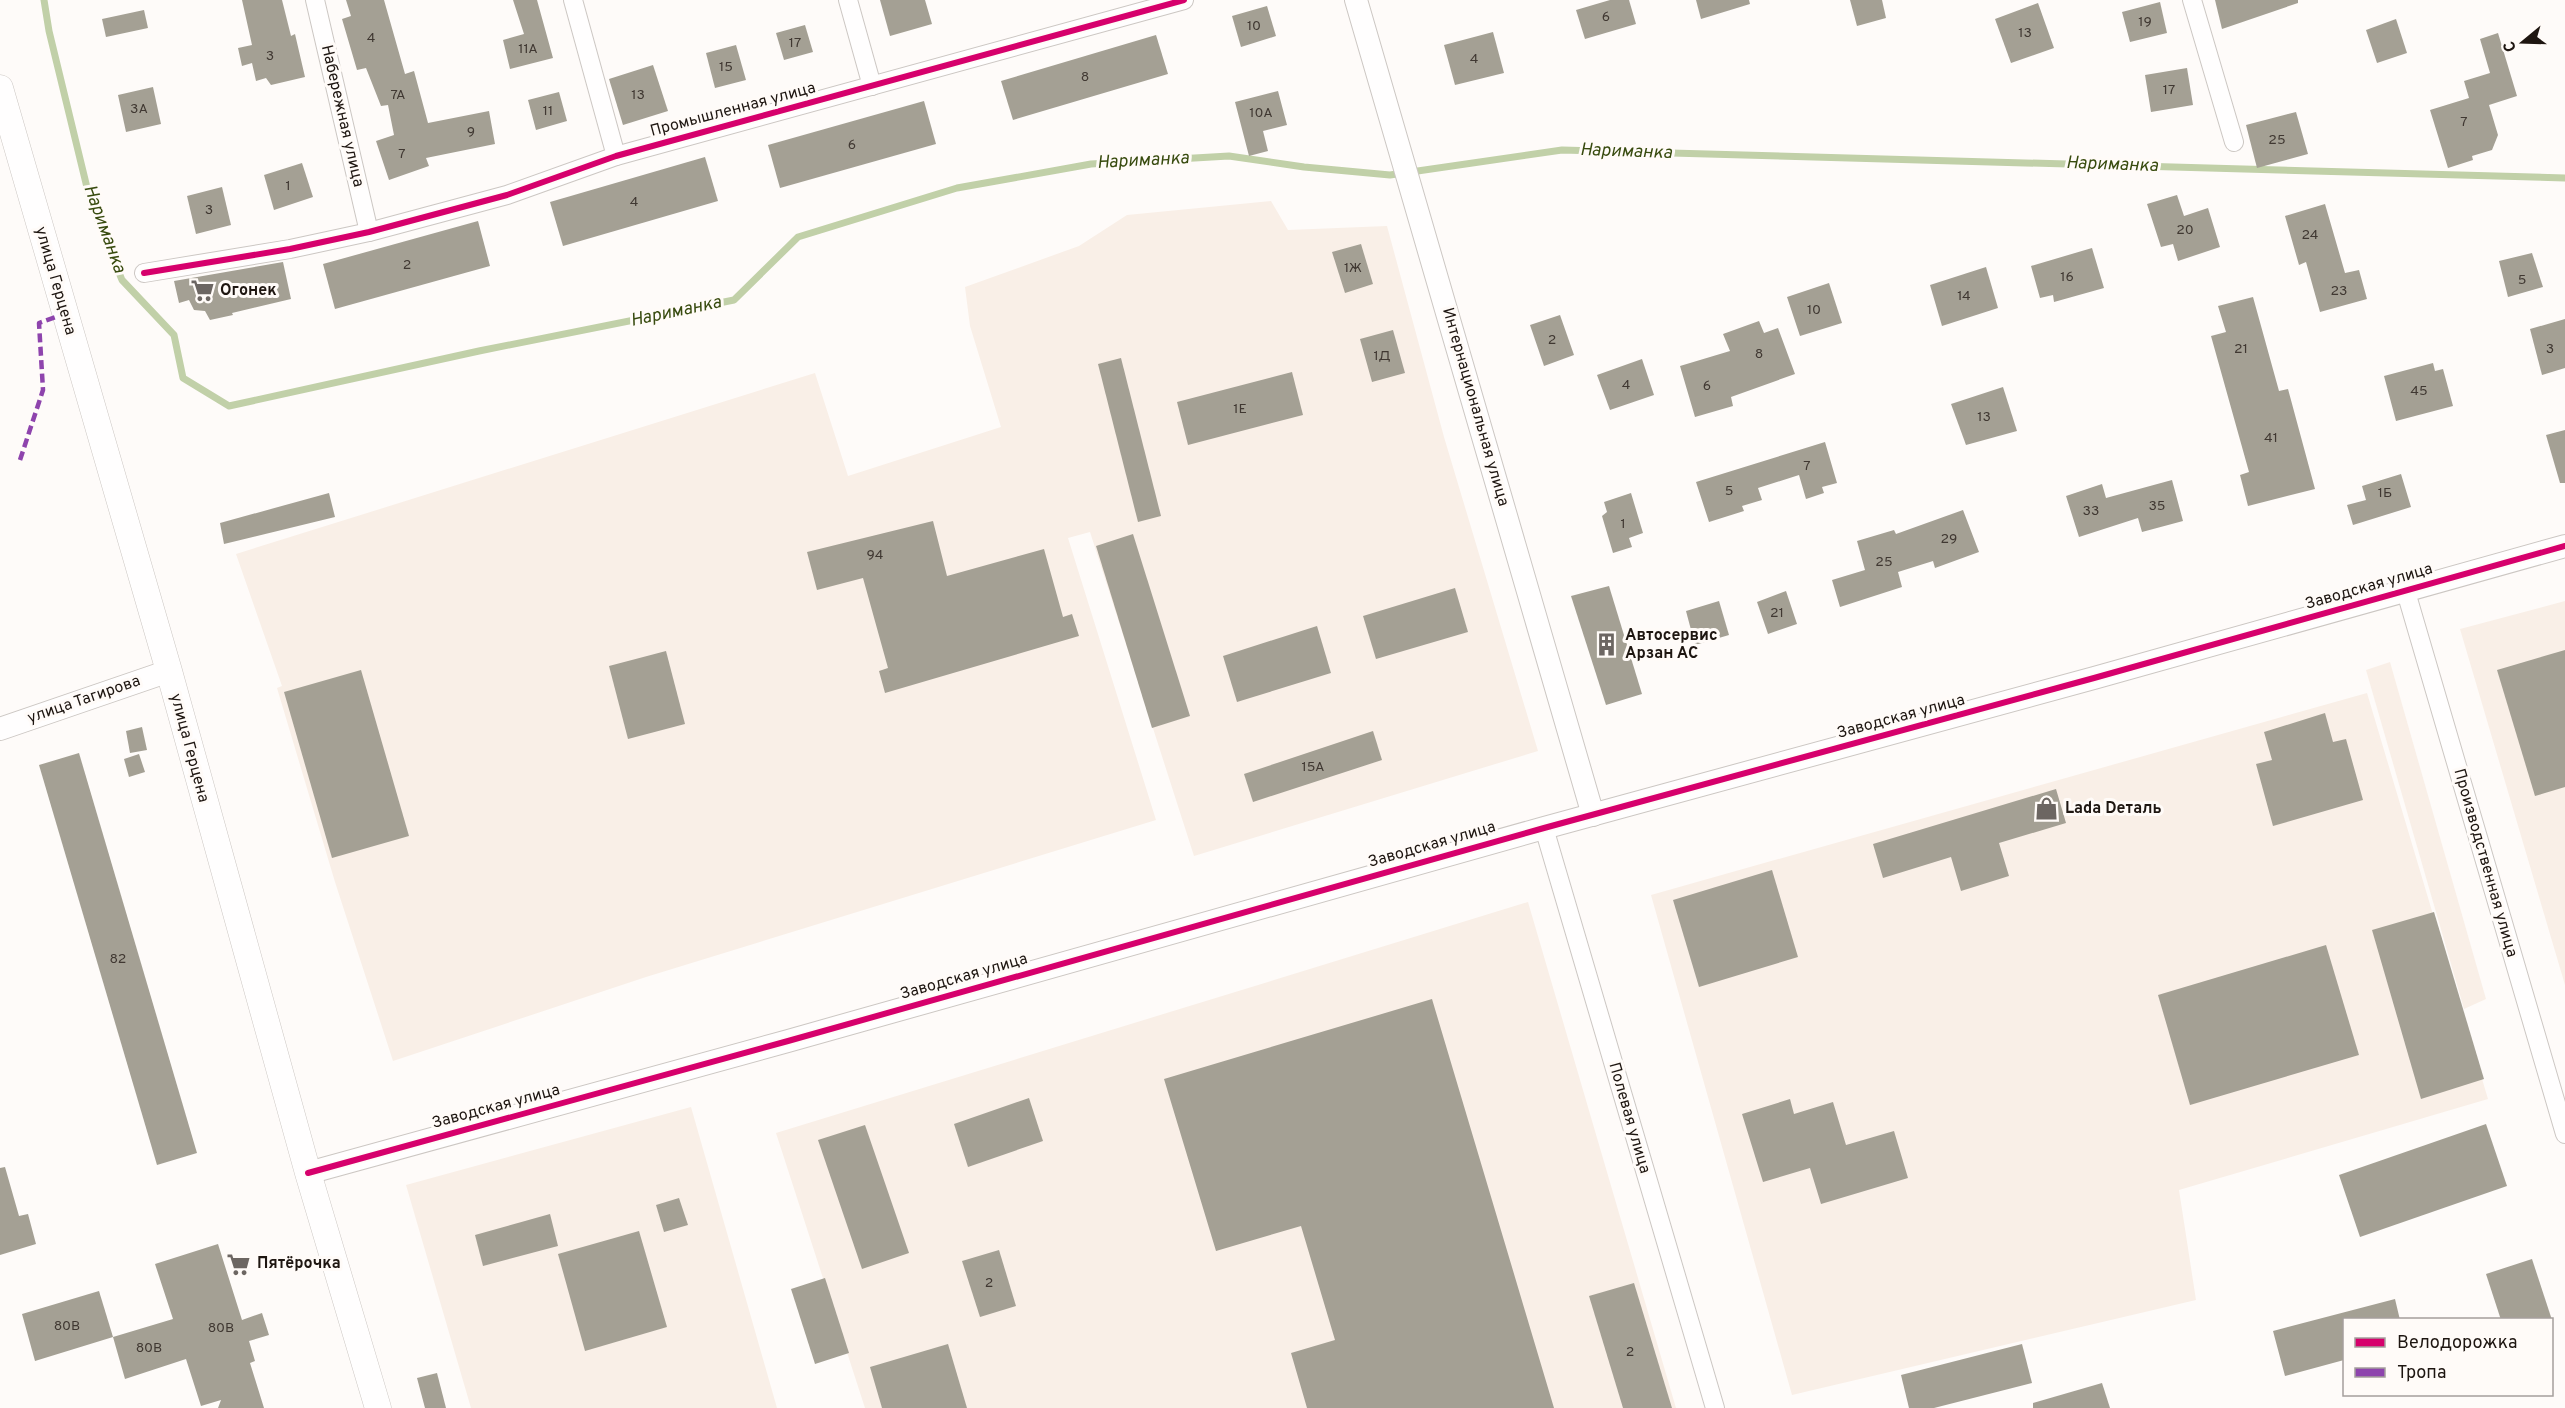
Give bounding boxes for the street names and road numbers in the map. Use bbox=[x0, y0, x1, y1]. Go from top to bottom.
street label: Набережная улица bbox=[316, 43, 368, 189]
street label: Промышленная улица bbox=[648, 78, 818, 142]
street label: улица Герцена bbox=[30, 224, 80, 338]
street label: Интернациональная улица bbox=[1437, 305, 1513, 509]
street label: Заводская улица bbox=[2303, 559, 2435, 615]
street label: улица Тагирова bbox=[25, 671, 143, 729]
street label: Заводская улица bbox=[1835, 690, 1967, 744]
street label: улица Герцена bbox=[165, 691, 213, 805]
street label: Производственная улица bbox=[2448, 766, 2522, 960]
street label: Заводская улица bbox=[1366, 817, 1498, 873]
street label: Заводская улица bbox=[898, 949, 1030, 1005]
street label: Полевая улица bbox=[1604, 1060, 1654, 1176]
street label: Заводская улица bbox=[430, 1080, 562, 1134]

